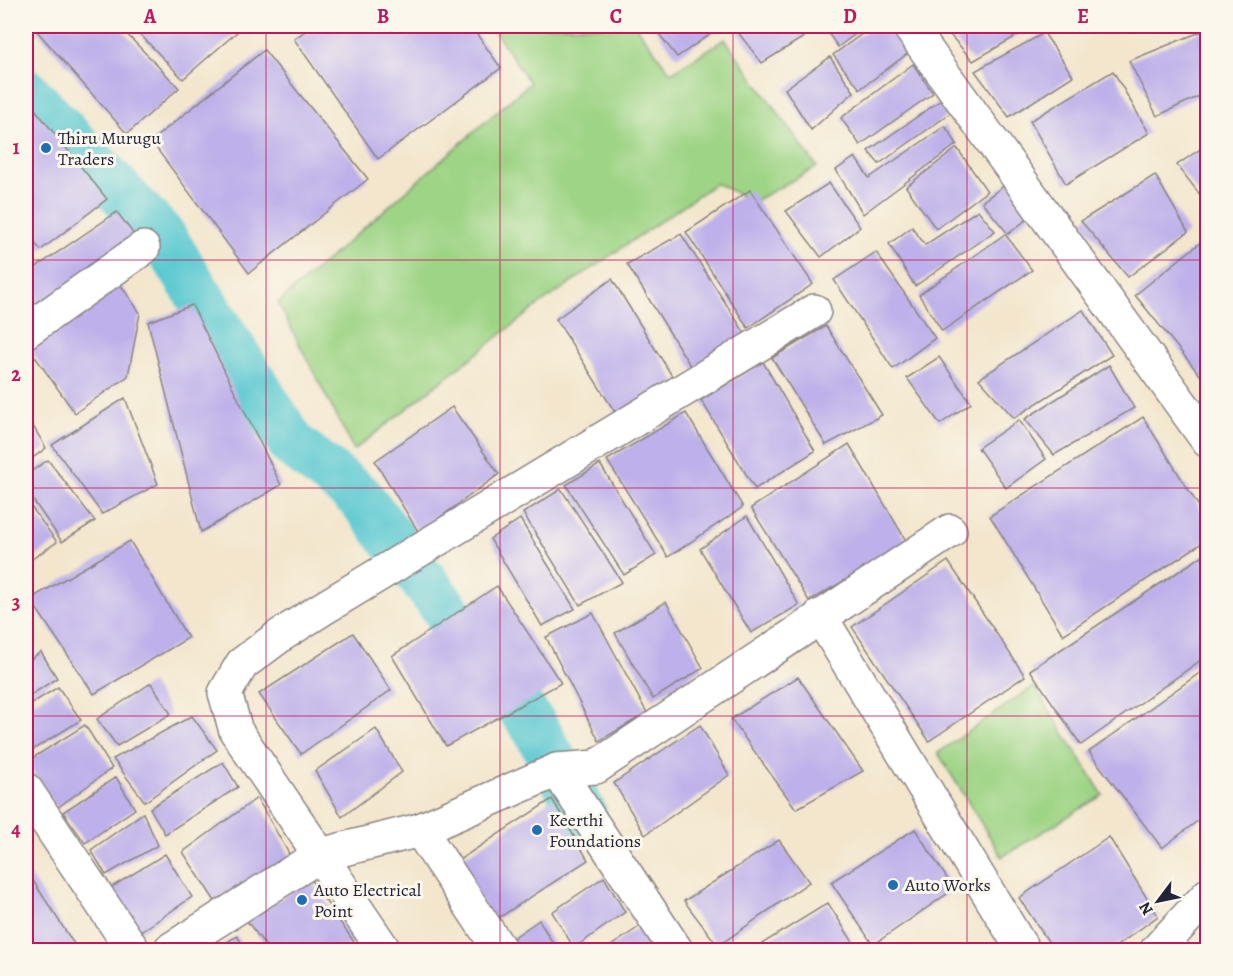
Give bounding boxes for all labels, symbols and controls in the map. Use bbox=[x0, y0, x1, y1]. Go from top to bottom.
text: A bbox=[143, 3, 157, 30]
text: B bbox=[377, 3, 389, 30]
text: C bbox=[610, 3, 622, 30]
text: D bbox=[843, 3, 857, 30]
text: E bbox=[1077, 3, 1089, 30]
place label: Thiru Murugu Traders bbox=[58, 126, 161, 171]
text: 1 bbox=[12, 134, 20, 161]
marker: Thiru Murugu Traders bbox=[39, 141, 53, 155]
text: 2 bbox=[11, 361, 21, 388]
text: 3 bbox=[12, 589, 20, 616]
place label: Keerthi Foundations bbox=[549, 808, 641, 853]
text: 4 bbox=[11, 816, 21, 843]
marker: Keerthi Foundations bbox=[530, 823, 544, 837]
north arrow bbox=[1128, 871, 1188, 931]
place label: Auto Works bbox=[904, 873, 991, 897]
place label: Auto Electrical Point bbox=[313, 878, 422, 923]
marker: Auto Works bbox=[886, 878, 900, 892]
marker: Auto Electrical Point bbox=[295, 893, 309, 907]
text: N bbox=[1134, 897, 1159, 919]

